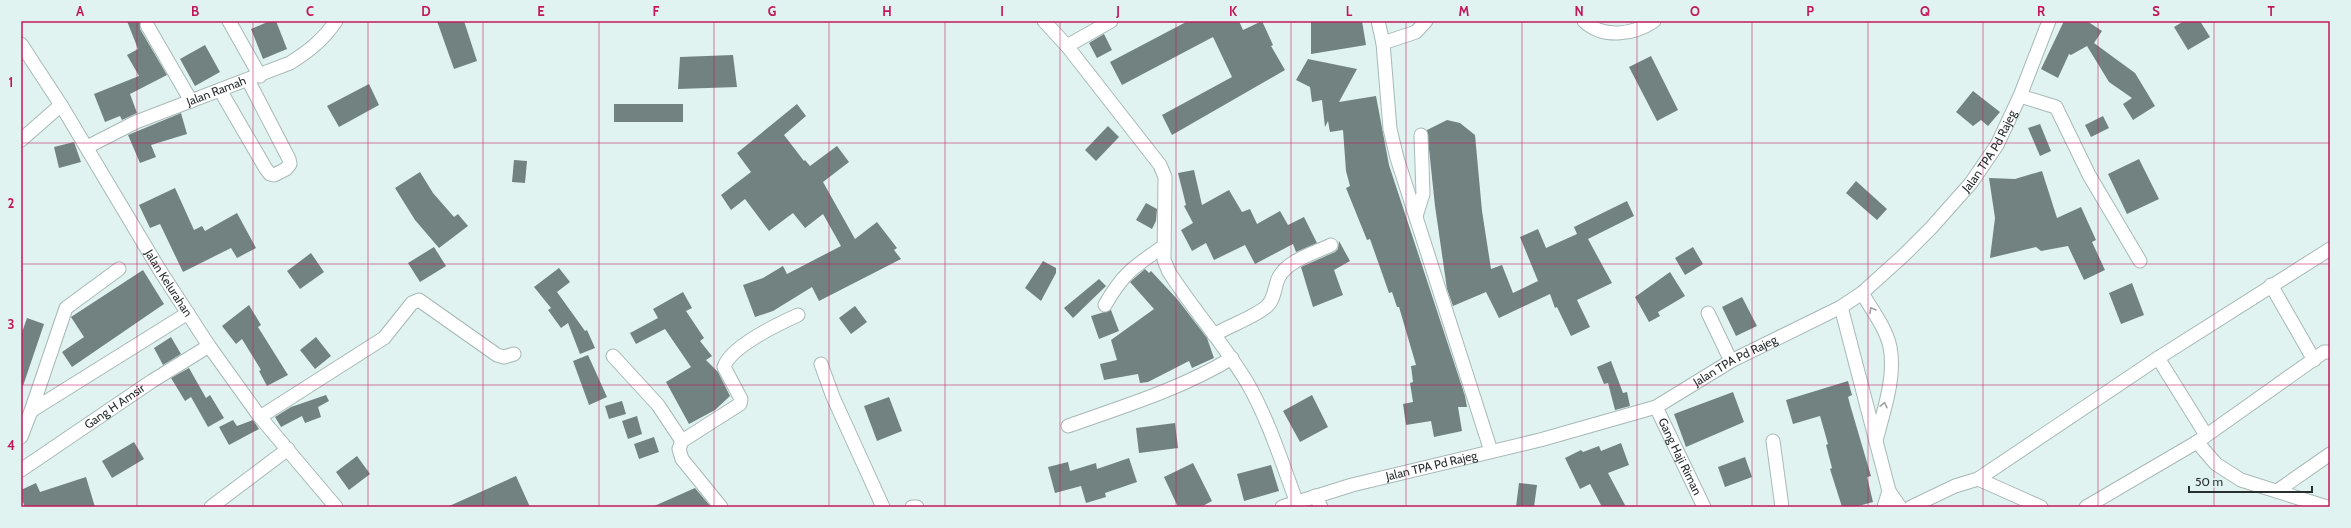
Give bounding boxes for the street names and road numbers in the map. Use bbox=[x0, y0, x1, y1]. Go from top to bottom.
street label: Jalan Ramah bbox=[183, 73, 248, 109]
street label: Jalan TPA Pd Rajeg bbox=[1958, 107, 2020, 196]
street label: Jalan Kelurahan bbox=[141, 246, 196, 320]
street label: Jalan TPA Pd Rajeg bbox=[1689, 331, 1780, 390]
street label: Gang H Amsir bbox=[81, 380, 147, 432]
street label: Gang Haji Riman bbox=[1655, 415, 1705, 498]
street label: Jalan TPA Pd Rajeg bbox=[1383, 447, 1479, 484]

